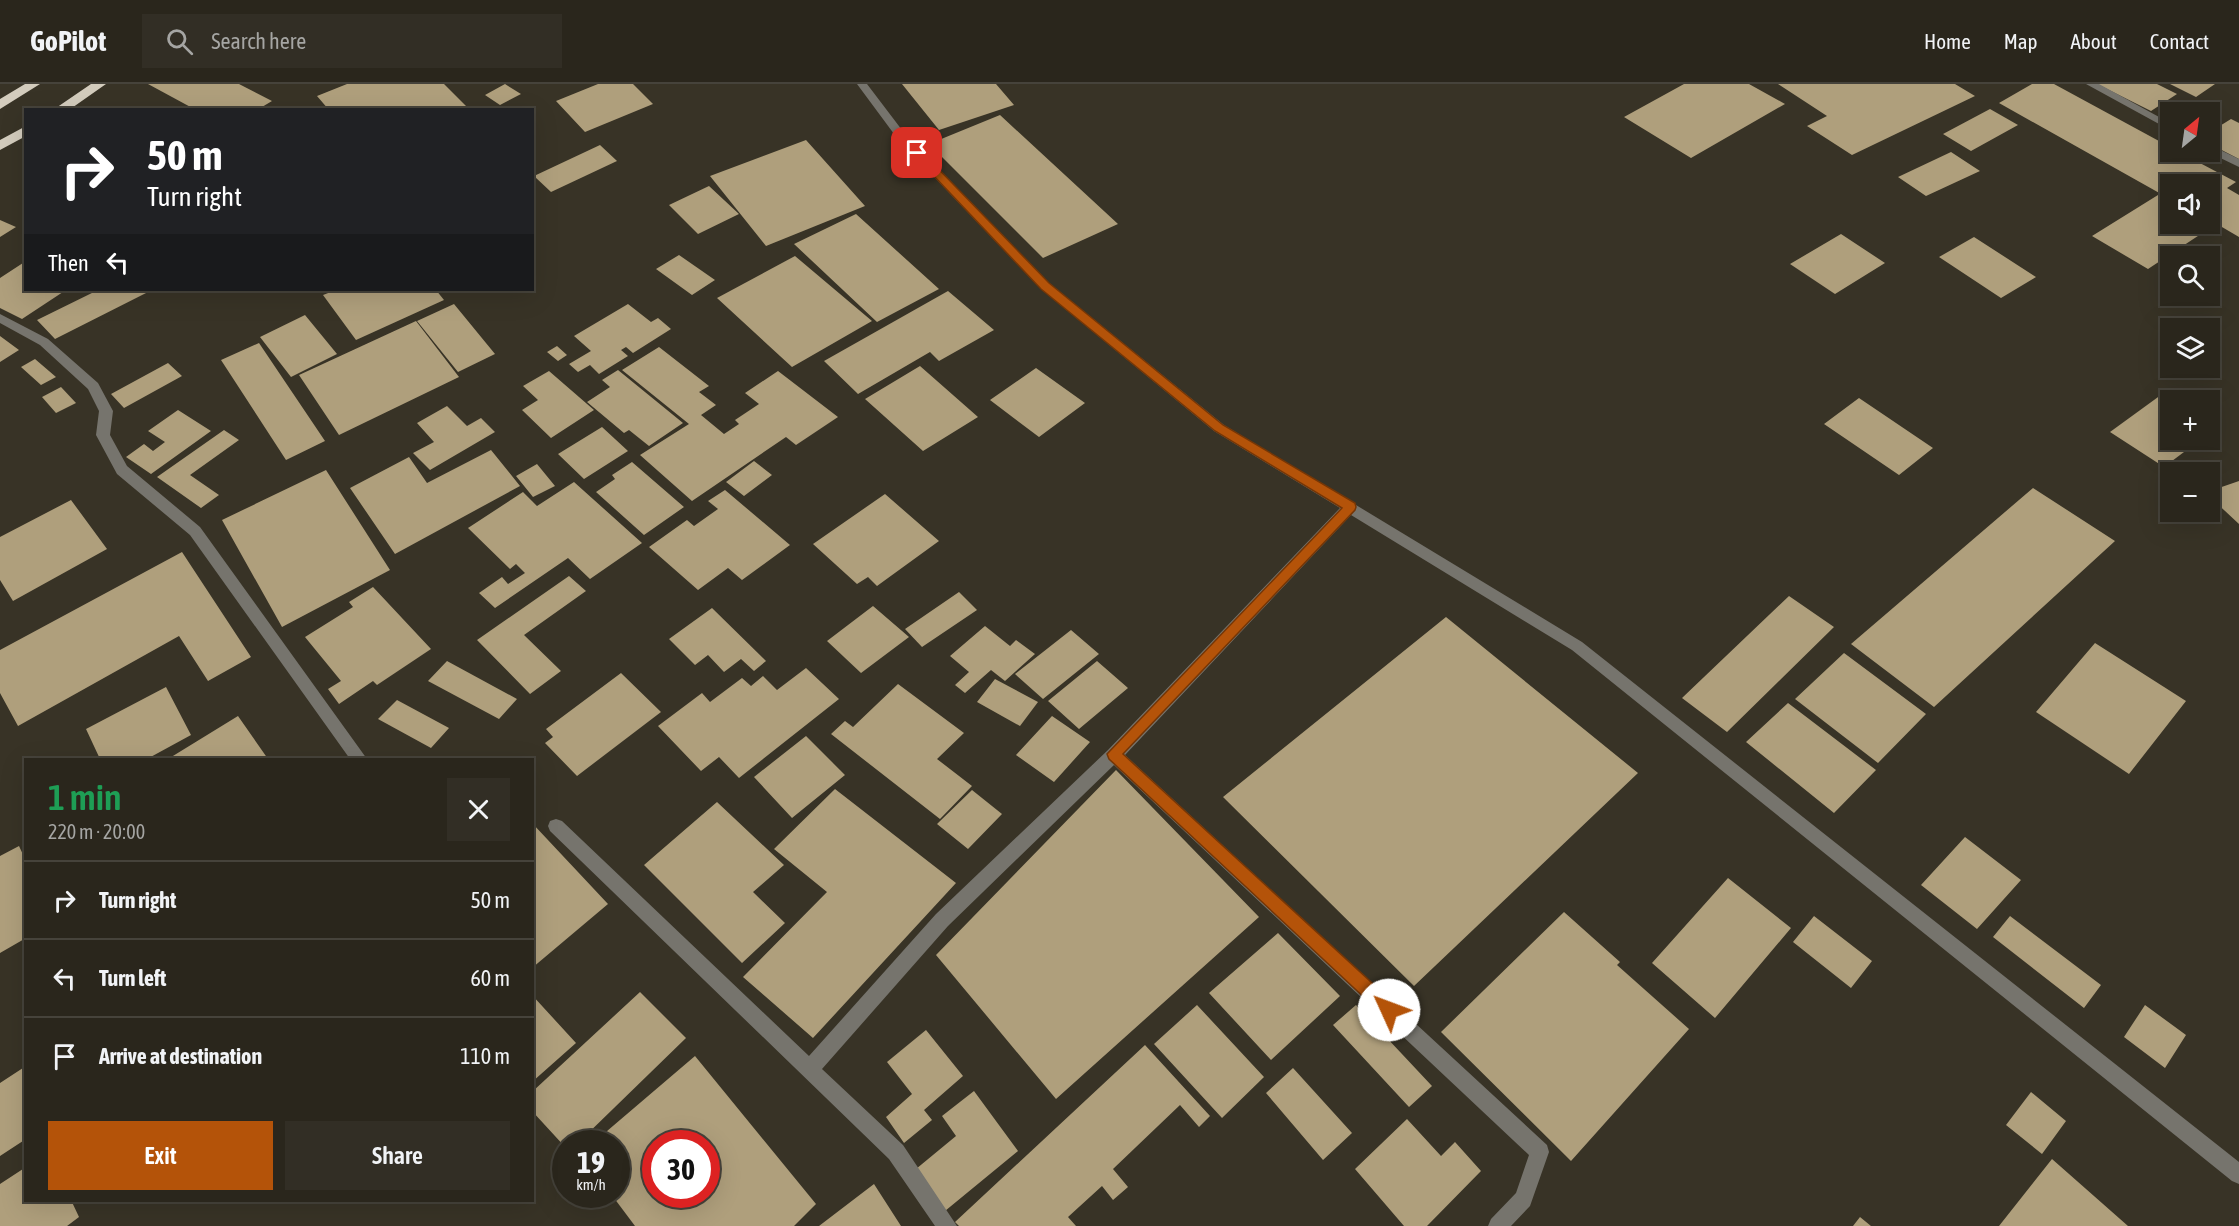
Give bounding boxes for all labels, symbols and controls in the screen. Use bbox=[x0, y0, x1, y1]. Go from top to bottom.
search box bbox=[142, 14, 562, 68]
text: GoPilot bbox=[30, 25, 106, 57]
icon: search bbox=[163, 25, 196, 58]
text: Search here bbox=[211, 28, 306, 54]
text: Home bbox=[1924, 29, 1971, 53]
text: Map bbox=[2004, 29, 2038, 53]
text: About bbox=[2071, 29, 2117, 53]
text: Contact bbox=[2150, 29, 2209, 53]
north arrow bbox=[2160, 102, 2220, 162]
map controls bbox=[2160, 102, 2220, 522]
pin bbox=[891, 127, 942, 178]
text: 50 m bbox=[147, 131, 222, 179]
icon: right bbox=[48, 132, 126, 210]
icon: arrive bbox=[900, 136, 933, 169]
button: sound bbox=[2160, 174, 2220, 234]
text: Turn right bbox=[147, 181, 242, 212]
icon: left bbox=[101, 246, 134, 279]
button: search bbox=[2160, 246, 2220, 306]
text: Then bbox=[48, 250, 89, 276]
button: layers bbox=[2160, 318, 2220, 378]
button: + bbox=[2160, 390, 2220, 450]
button: − bbox=[2160, 462, 2220, 522]
text: 1 min bbox=[48, 776, 122, 818]
button: close bbox=[447, 778, 510, 841]
text: 220 m · 20:00 bbox=[48, 820, 145, 843]
icon: right bbox=[48, 884, 81, 917]
text: Turn right bbox=[99, 887, 176, 913]
text: 50 m bbox=[470, 887, 510, 913]
icon: left bbox=[48, 962, 81, 995]
text: Turn left bbox=[99, 965, 166, 991]
text: 60 m bbox=[470, 965, 510, 991]
position arrow bbox=[1357, 978, 1421, 1042]
icon: arrive bbox=[48, 1040, 81, 1073]
text: Arrive at destination bbox=[99, 1043, 262, 1069]
text: 110 m bbox=[460, 1043, 510, 1069]
button: Exit bbox=[48, 1121, 273, 1190]
button: Share bbox=[285, 1121, 510, 1190]
speed limit sign: 30 bbox=[642, 1130, 720, 1208]
text: 19 bbox=[577, 1145, 605, 1179]
text: km/h bbox=[576, 1176, 606, 1193]

